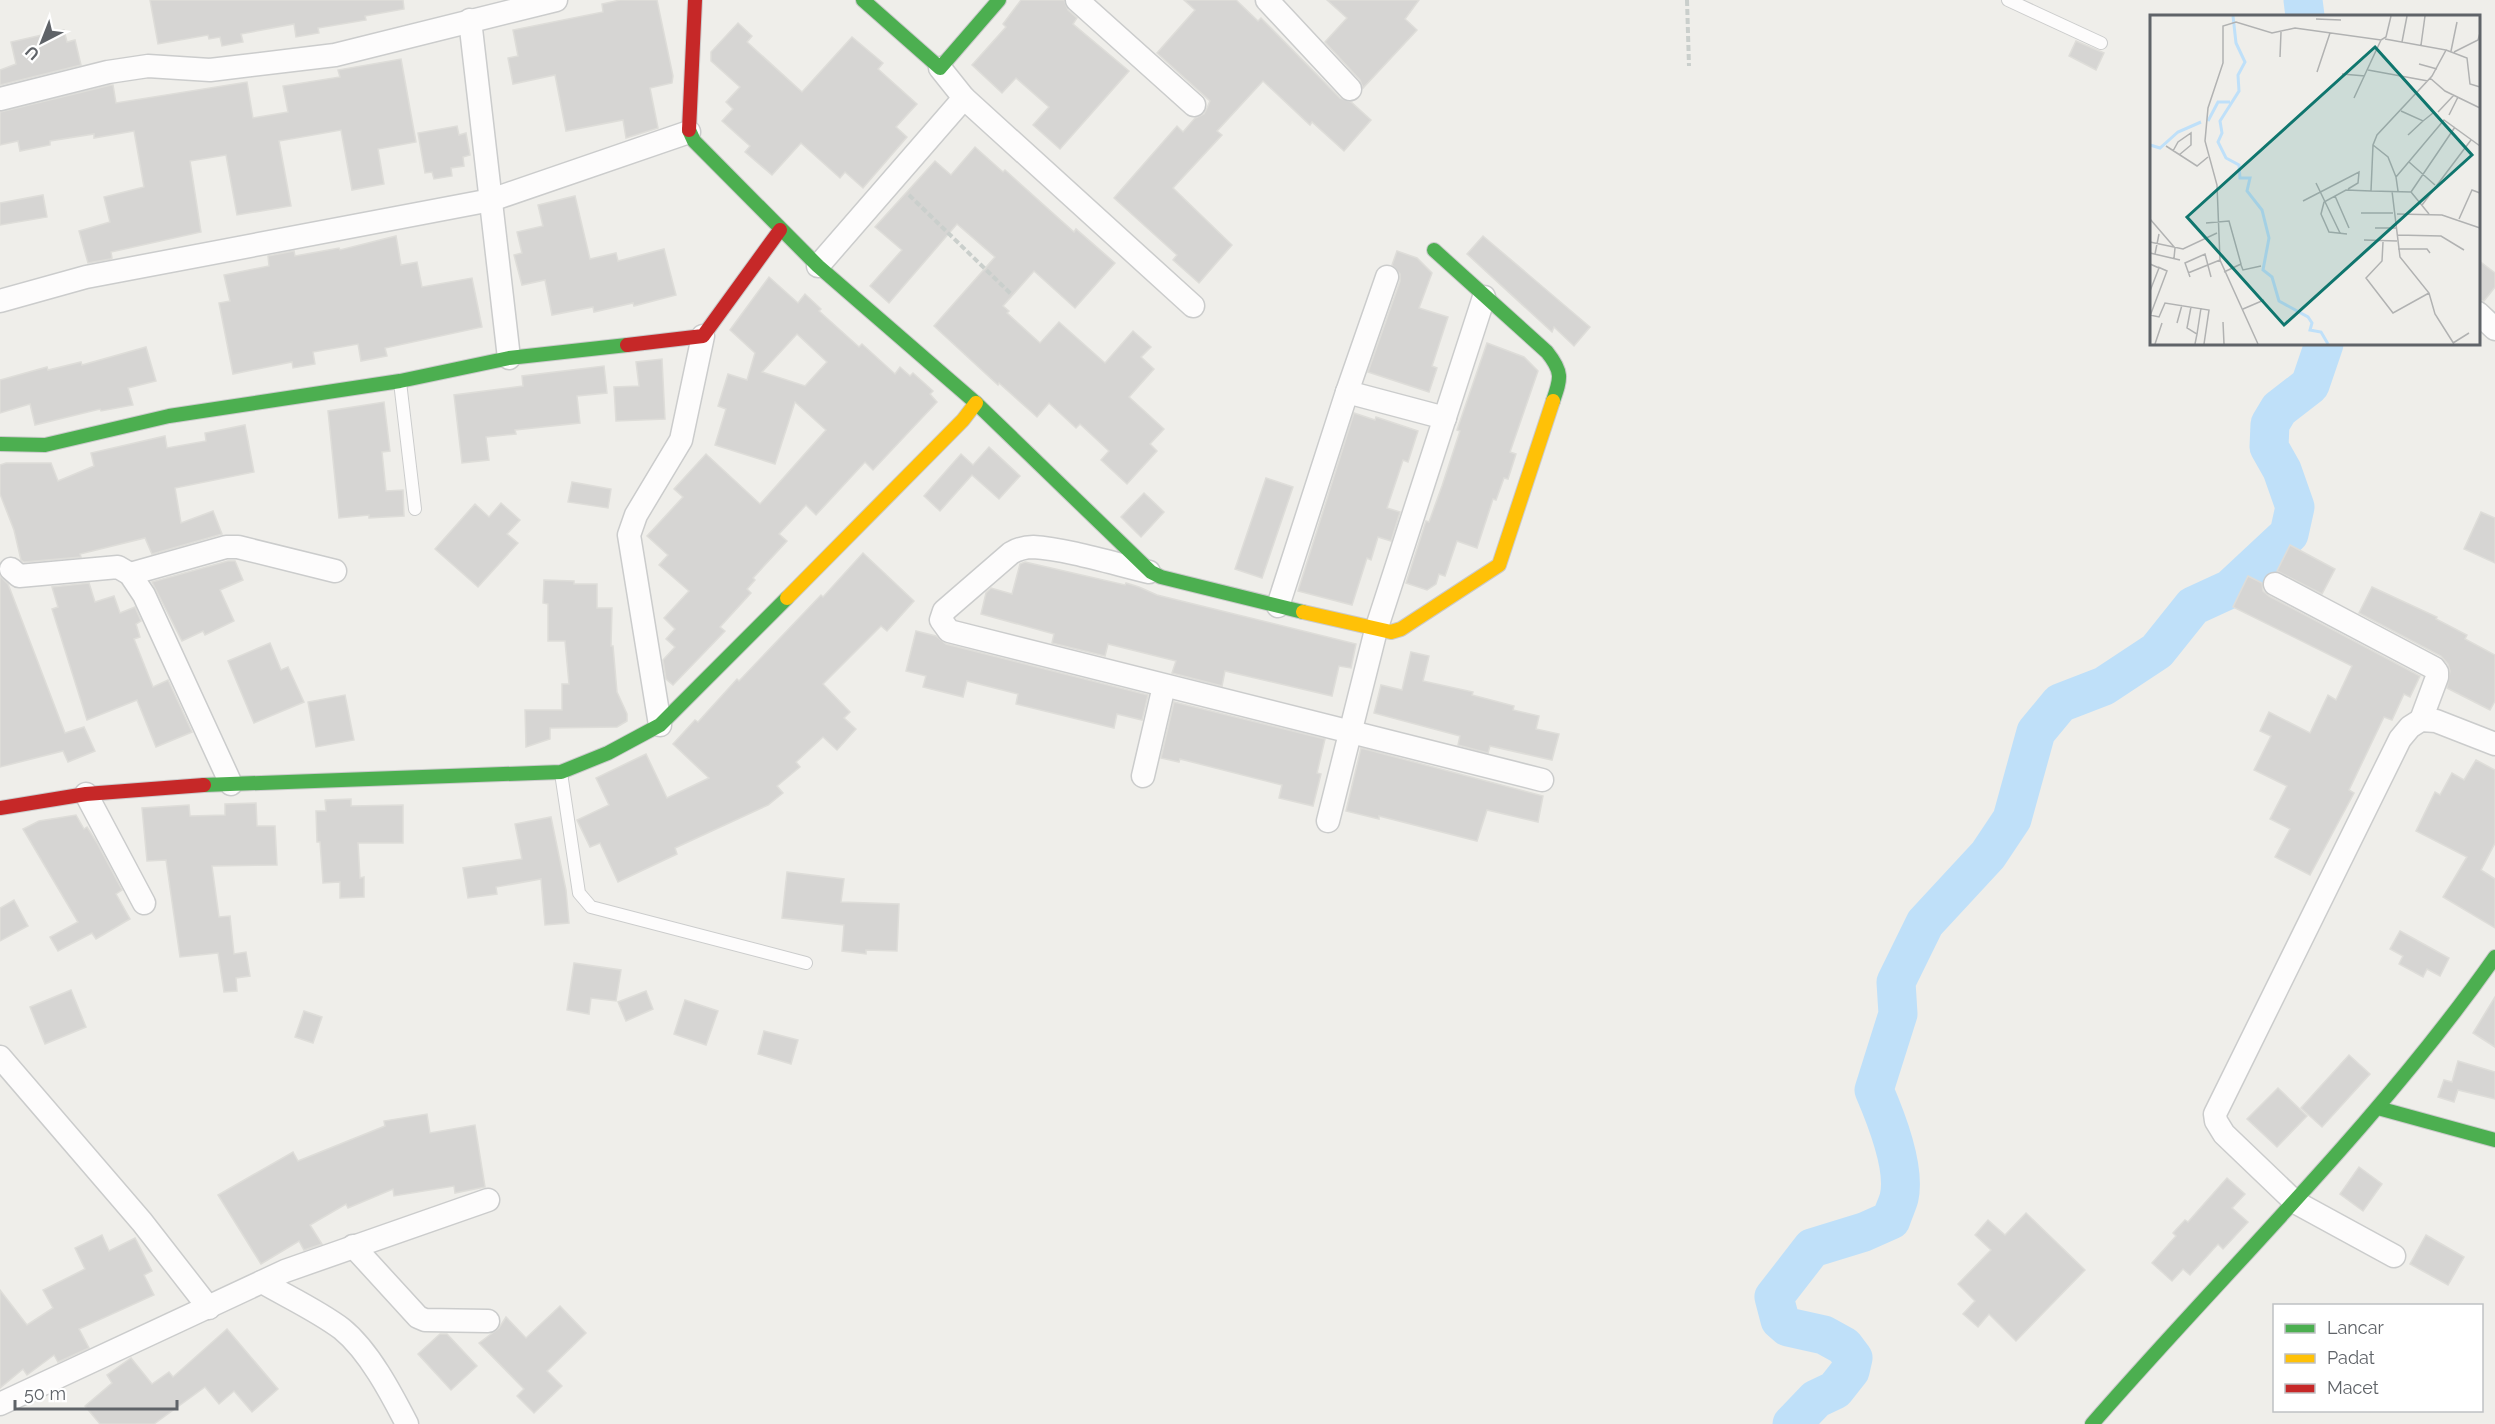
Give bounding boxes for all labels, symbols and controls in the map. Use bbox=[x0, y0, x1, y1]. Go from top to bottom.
north arrow bbox=[12, 12, 72, 72]
inset map bbox=[2150, 15, 2480, 345]
text: U bbox=[21, 42, 43, 64]
legend bbox=[2273, 1304, 2483, 1412]
text: Lancar bbox=[2327, 1317, 2384, 1338]
text: Padat bbox=[2327, 1347, 2375, 1368]
scale bar bbox=[15, 1373, 177, 1411]
text: Macet bbox=[2327, 1377, 2379, 1398]
text: 50 m bbox=[24, 1383, 66, 1404]

